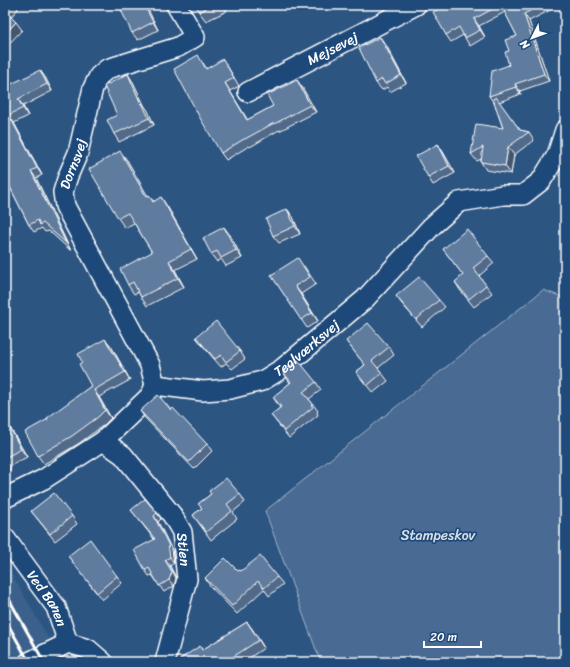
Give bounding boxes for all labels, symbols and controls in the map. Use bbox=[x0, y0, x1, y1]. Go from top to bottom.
north arrow bbox=[512, 18, 552, 58]
street label: Mejsevej bbox=[302, 24, 363, 72]
text: N bbox=[515, 35, 535, 54]
street label: Dornsvej bbox=[52, 136, 94, 192]
street label: Teglværksvej bbox=[269, 313, 346, 383]
park label: Stampeskov bbox=[401, 523, 476, 548]
street label: Stien bbox=[170, 531, 198, 568]
street label: Ved Banen bbox=[20, 565, 74, 630]
scale bar bbox=[424, 623, 481, 649]
text: 20 m bbox=[430, 626, 457, 648]

